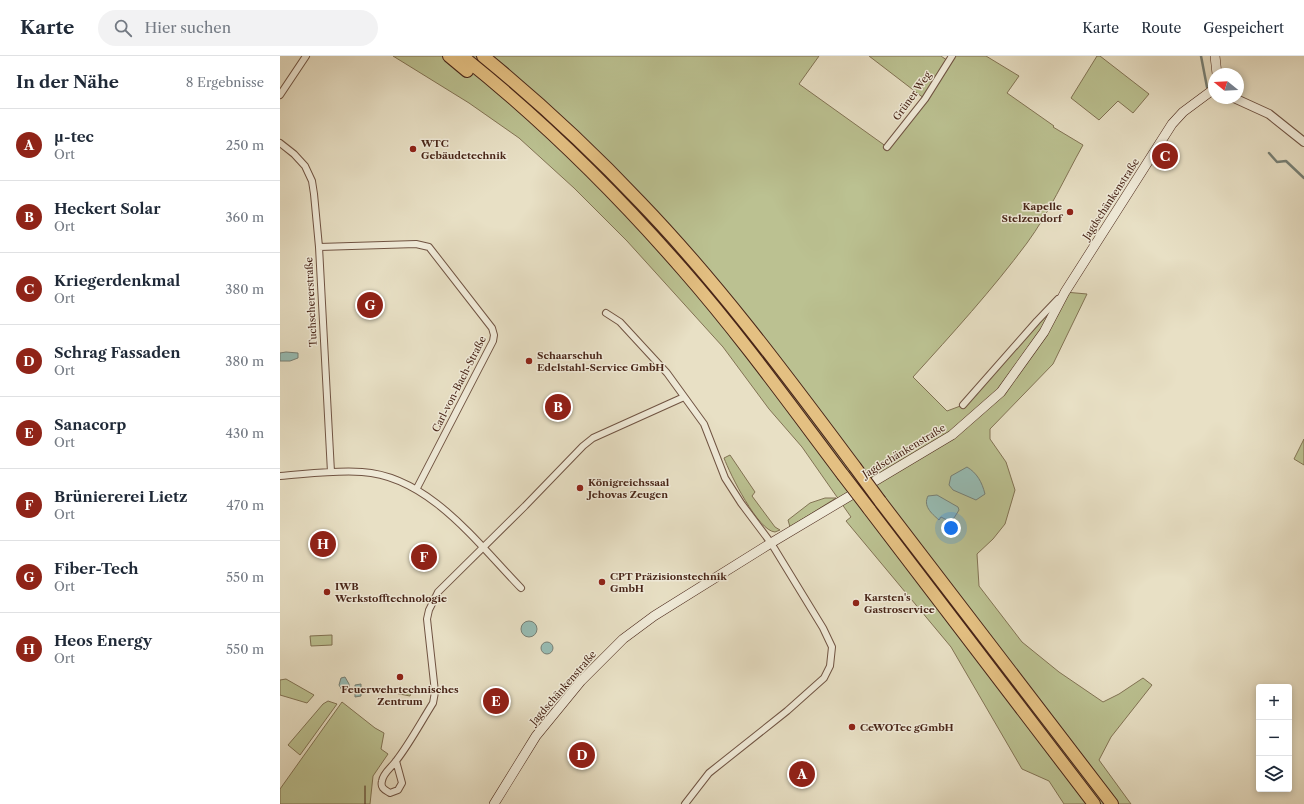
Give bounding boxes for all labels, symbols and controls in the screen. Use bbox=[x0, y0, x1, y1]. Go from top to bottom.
search box bbox=[98, 10, 378, 46]
text: Karte bbox=[20, 16, 74, 39]
icon: search bbox=[112, 17, 134, 39]
text: Hier suchen bbox=[144, 18, 231, 37]
text: Karte bbox=[1082, 19, 1119, 37]
text: Route bbox=[1141, 19, 1181, 37]
text: Gespeichert bbox=[1203, 19, 1284, 37]
street label: Grüner Weg bbox=[890, 68, 935, 123]
north arrow bbox=[1208, 68, 1244, 104]
text: In der Nähe bbox=[16, 72, 119, 92]
text: 8 Ergebnisse bbox=[186, 74, 264, 90]
text: µ-tec bbox=[54, 127, 94, 146]
text: A bbox=[24, 137, 34, 153]
text: 250 m bbox=[226, 137, 264, 153]
place label: WTC Gebäudetechnik bbox=[420, 137, 507, 162]
pin: C bbox=[1152, 141, 1178, 171]
marker: WTC Gebäudetechnik bbox=[408, 144, 418, 154]
text: Ort bbox=[54, 146, 75, 162]
street label: Jagdschänkenstraße bbox=[1079, 156, 1142, 244]
text: Heckert Solar bbox=[54, 199, 161, 218]
place label: Kapelle Stelzendorf bbox=[1002, 200, 1064, 225]
marker: Kapelle Stelzendorf bbox=[1065, 207, 1075, 217]
text: B bbox=[24, 209, 34, 225]
text: 360 m bbox=[225, 209, 264, 225]
text: Ort bbox=[54, 218, 75, 234]
street label: Tuchschererstraße bbox=[302, 256, 320, 347]
text: Kriegerdenkmal bbox=[54, 271, 180, 290]
text: C bbox=[24, 281, 34, 297]
text: 380 m bbox=[225, 281, 264, 297]
text: Ort bbox=[54, 290, 75, 306]
pin: G bbox=[357, 290, 383, 320]
street label: Carl-von-Bach-Straße bbox=[429, 333, 489, 434]
text: Schrag Fassaden bbox=[54, 343, 181, 362]
place label: Schaarschuh Edelstahl-Service GmbH bbox=[537, 349, 664, 374]
text: D bbox=[23, 353, 35, 369]
text: 380 m bbox=[225, 353, 264, 369]
marker: Schaarschuh Edelstahl-Service GmbH bbox=[524, 356, 534, 366]
text: Ort bbox=[54, 362, 75, 378]
pin: B bbox=[545, 392, 571, 422]
text: Sanacorp bbox=[54, 415, 126, 434]
street label: Jagdschänkenstraße bbox=[858, 421, 948, 482]
text: E bbox=[24, 425, 34, 441]
text: 430 m bbox=[226, 425, 264, 441]
text: Ort bbox=[54, 434, 75, 450]
place label: Königreichssaal Jehovas Zeugen bbox=[586, 476, 670, 501]
marker: Königreichssaal Jehovas Zeugen bbox=[575, 483, 585, 493]
text: Brüniererei Lietz bbox=[54, 487, 188, 506]
text: F bbox=[25, 497, 33, 513]
text: 470 m bbox=[226, 497, 264, 513]
text: Ort bbox=[54, 506, 75, 522]
your location bbox=[941, 518, 961, 538]
pin: H bbox=[310, 529, 336, 559]
pin: F bbox=[411, 542, 437, 572]
text: Fiber-Tech bbox=[54, 559, 139, 578]
text: G bbox=[23, 569, 35, 585]
text: 550 m bbox=[226, 569, 264, 585]
place label: CPT Präzisionstechnik GmbH bbox=[610, 570, 727, 595]
marker: CPT Präzisionstechnik GmbH bbox=[597, 577, 607, 587]
text: Ort bbox=[54, 578, 75, 594]
place label: IWB Werkstofftechnologie bbox=[334, 580, 447, 605]
marker: IWB Werkstofftechnologie bbox=[322, 587, 332, 597]
place label: Karsten's Gastroservice bbox=[864, 591, 935, 616]
marker: Karsten's Gastroservice bbox=[851, 598, 861, 608]
text: Heos Energy bbox=[54, 631, 152, 650]
text: H bbox=[23, 641, 35, 657]
text: 550 m bbox=[226, 641, 264, 657]
street label: Jagdschänkenstraße bbox=[526, 648, 599, 729]
text: Ort bbox=[54, 650, 75, 666]
marker: Feuerwehrtechnisches Zentrum bbox=[395, 672, 405, 682]
place label: Feuerwehrtechnisches Zentrum bbox=[341, 683, 459, 708]
map controls bbox=[1256, 684, 1292, 792]
button: + bbox=[1256, 684, 1292, 720]
pin: E bbox=[483, 686, 509, 716]
button: − bbox=[1256, 720, 1292, 756]
place label: CeWOTec gGmbH bbox=[860, 721, 954, 734]
marker: CeWOTec gGmbH bbox=[847, 722, 857, 732]
pin: D bbox=[569, 740, 595, 770]
button: layers bbox=[1256, 756, 1292, 792]
pin: A bbox=[789, 759, 815, 789]

